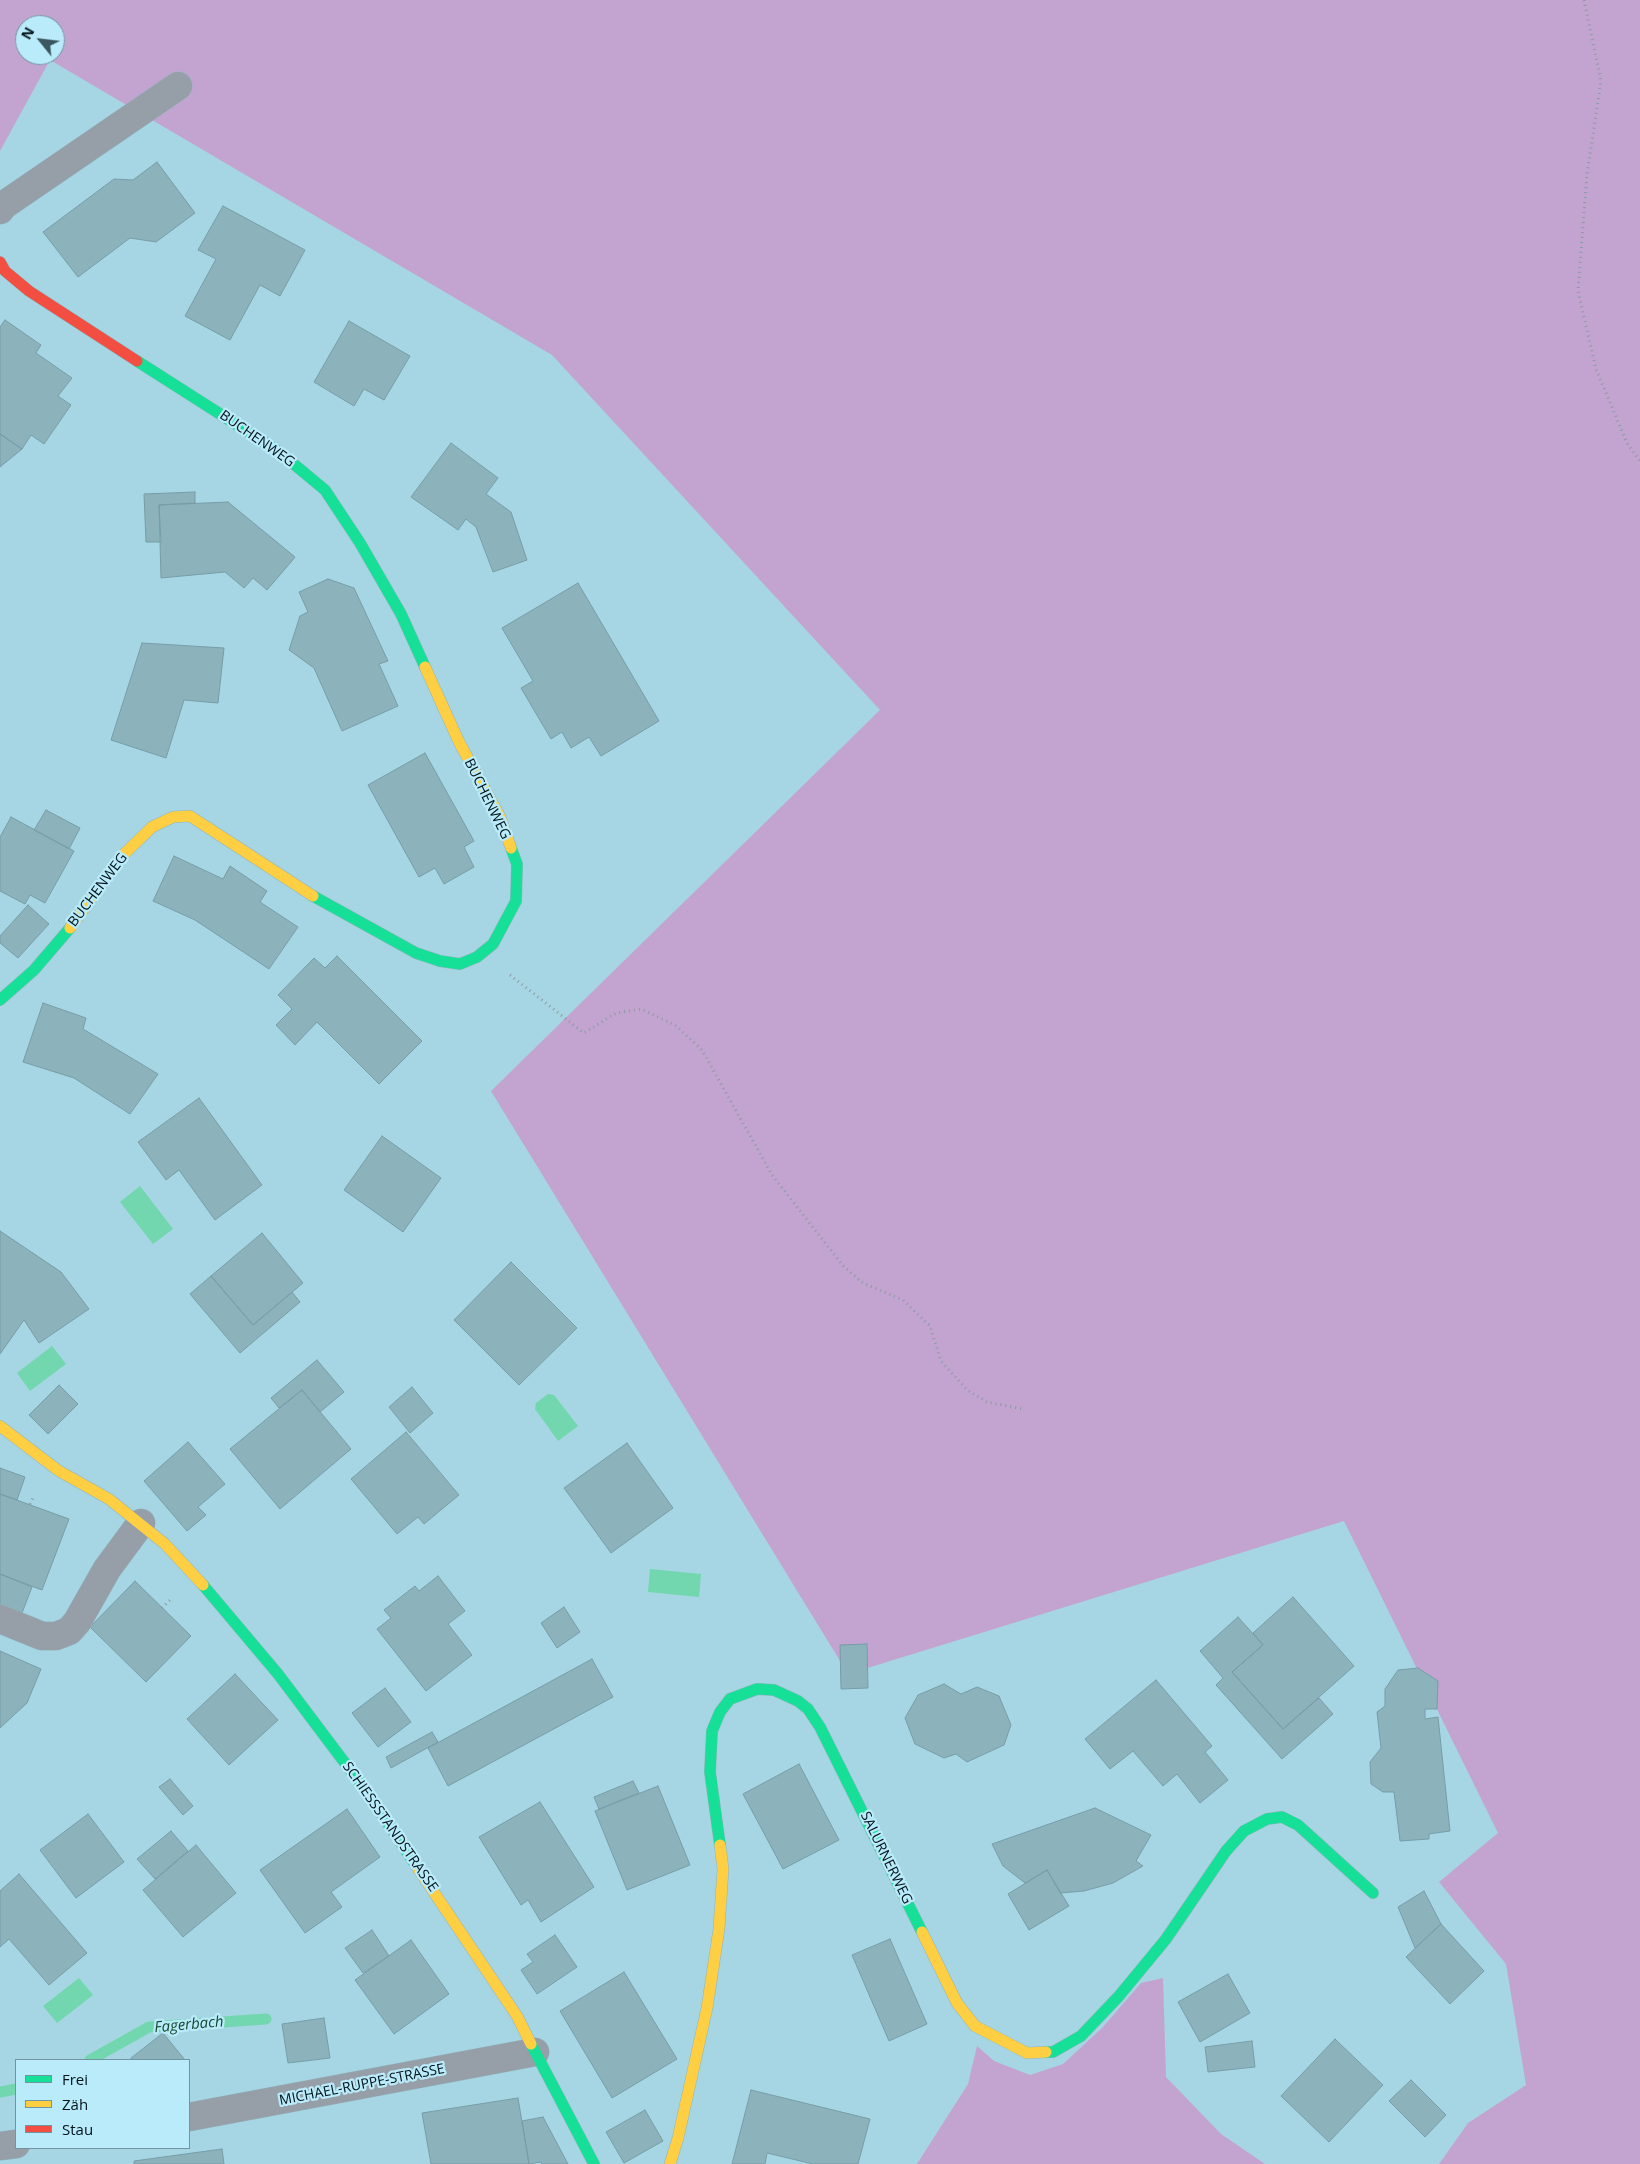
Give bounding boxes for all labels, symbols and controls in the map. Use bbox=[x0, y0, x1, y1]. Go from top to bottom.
north arrow bbox=[15, 15, 65, 65]
text: N bbox=[16, 23, 38, 43]
street label: BUCHENWEG bbox=[216, 407, 298, 471]
street label: BUCHENWEG bbox=[460, 756, 514, 842]
street label: BUCHENWEG bbox=[65, 850, 131, 930]
street label: SCHIESSSTANDSTRASSE bbox=[339, 1759, 441, 1895]
street label: SALURNERWEG bbox=[856, 1809, 916, 1907]
water label: Fagerbach bbox=[154, 2013, 224, 2037]
legend bbox=[15, 2059, 190, 2149]
street label: MICHAEL-RUPPE-STRASSE bbox=[278, 2061, 446, 2109]
text: Frei bbox=[62, 2069, 88, 2089]
text: Zäh bbox=[62, 2094, 88, 2114]
text: Stau bbox=[62, 2119, 93, 2139]

